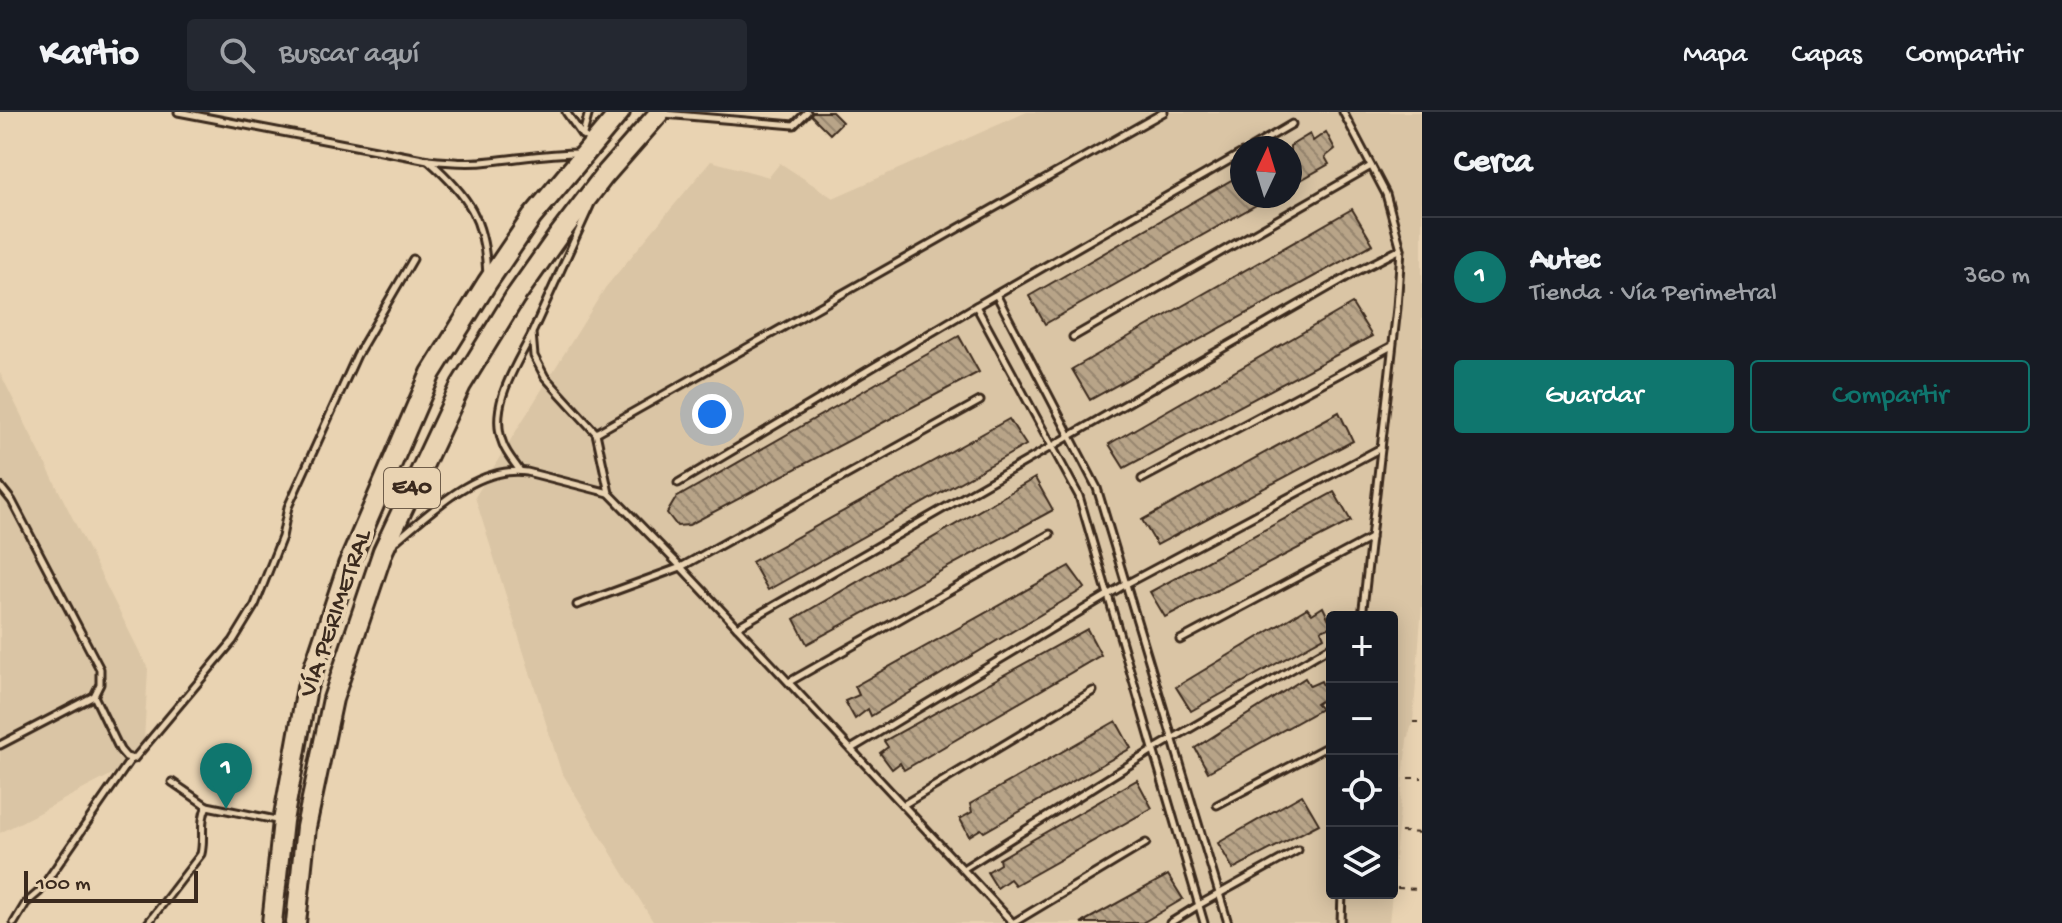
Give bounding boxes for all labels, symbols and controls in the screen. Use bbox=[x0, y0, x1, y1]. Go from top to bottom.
search box bbox=[187, 19, 747, 91]
text: Kartio bbox=[40, 33, 139, 77]
icon: search bbox=[215, 33, 259, 77]
text: Buscar aquí bbox=[279, 38, 419, 73]
text: Mapa bbox=[1683, 39, 1747, 72]
text: Capas bbox=[1791, 39, 1862, 72]
text: Compartir bbox=[1906, 39, 2022, 72]
north arrow bbox=[1230, 136, 1302, 208]
text: Cerca bbox=[1454, 144, 1532, 184]
text: Autec bbox=[1530, 244, 1600, 279]
text: 1 bbox=[1475, 262, 1485, 293]
text: 360 m bbox=[1964, 262, 2030, 293]
text: Tienda · Vía Perimetral bbox=[1530, 279, 1777, 310]
button: Guardar bbox=[1454, 360, 1734, 433]
button: Compartir bbox=[1750, 360, 2030, 433]
your location bbox=[692, 394, 732, 434]
road number: E40 bbox=[384, 468, 440, 508]
street label: VÍA PERIMETRAL bbox=[293, 525, 381, 703]
map controls bbox=[1326, 611, 1398, 899]
button: + bbox=[1326, 611, 1398, 683]
button: − bbox=[1326, 683, 1398, 755]
pin: 1 bbox=[200, 743, 252, 809]
button: locate bbox=[1326, 755, 1398, 827]
button: layers bbox=[1326, 827, 1398, 899]
scale bar bbox=[24, 867, 198, 903]
text: 100 m bbox=[36, 872, 91, 898]

